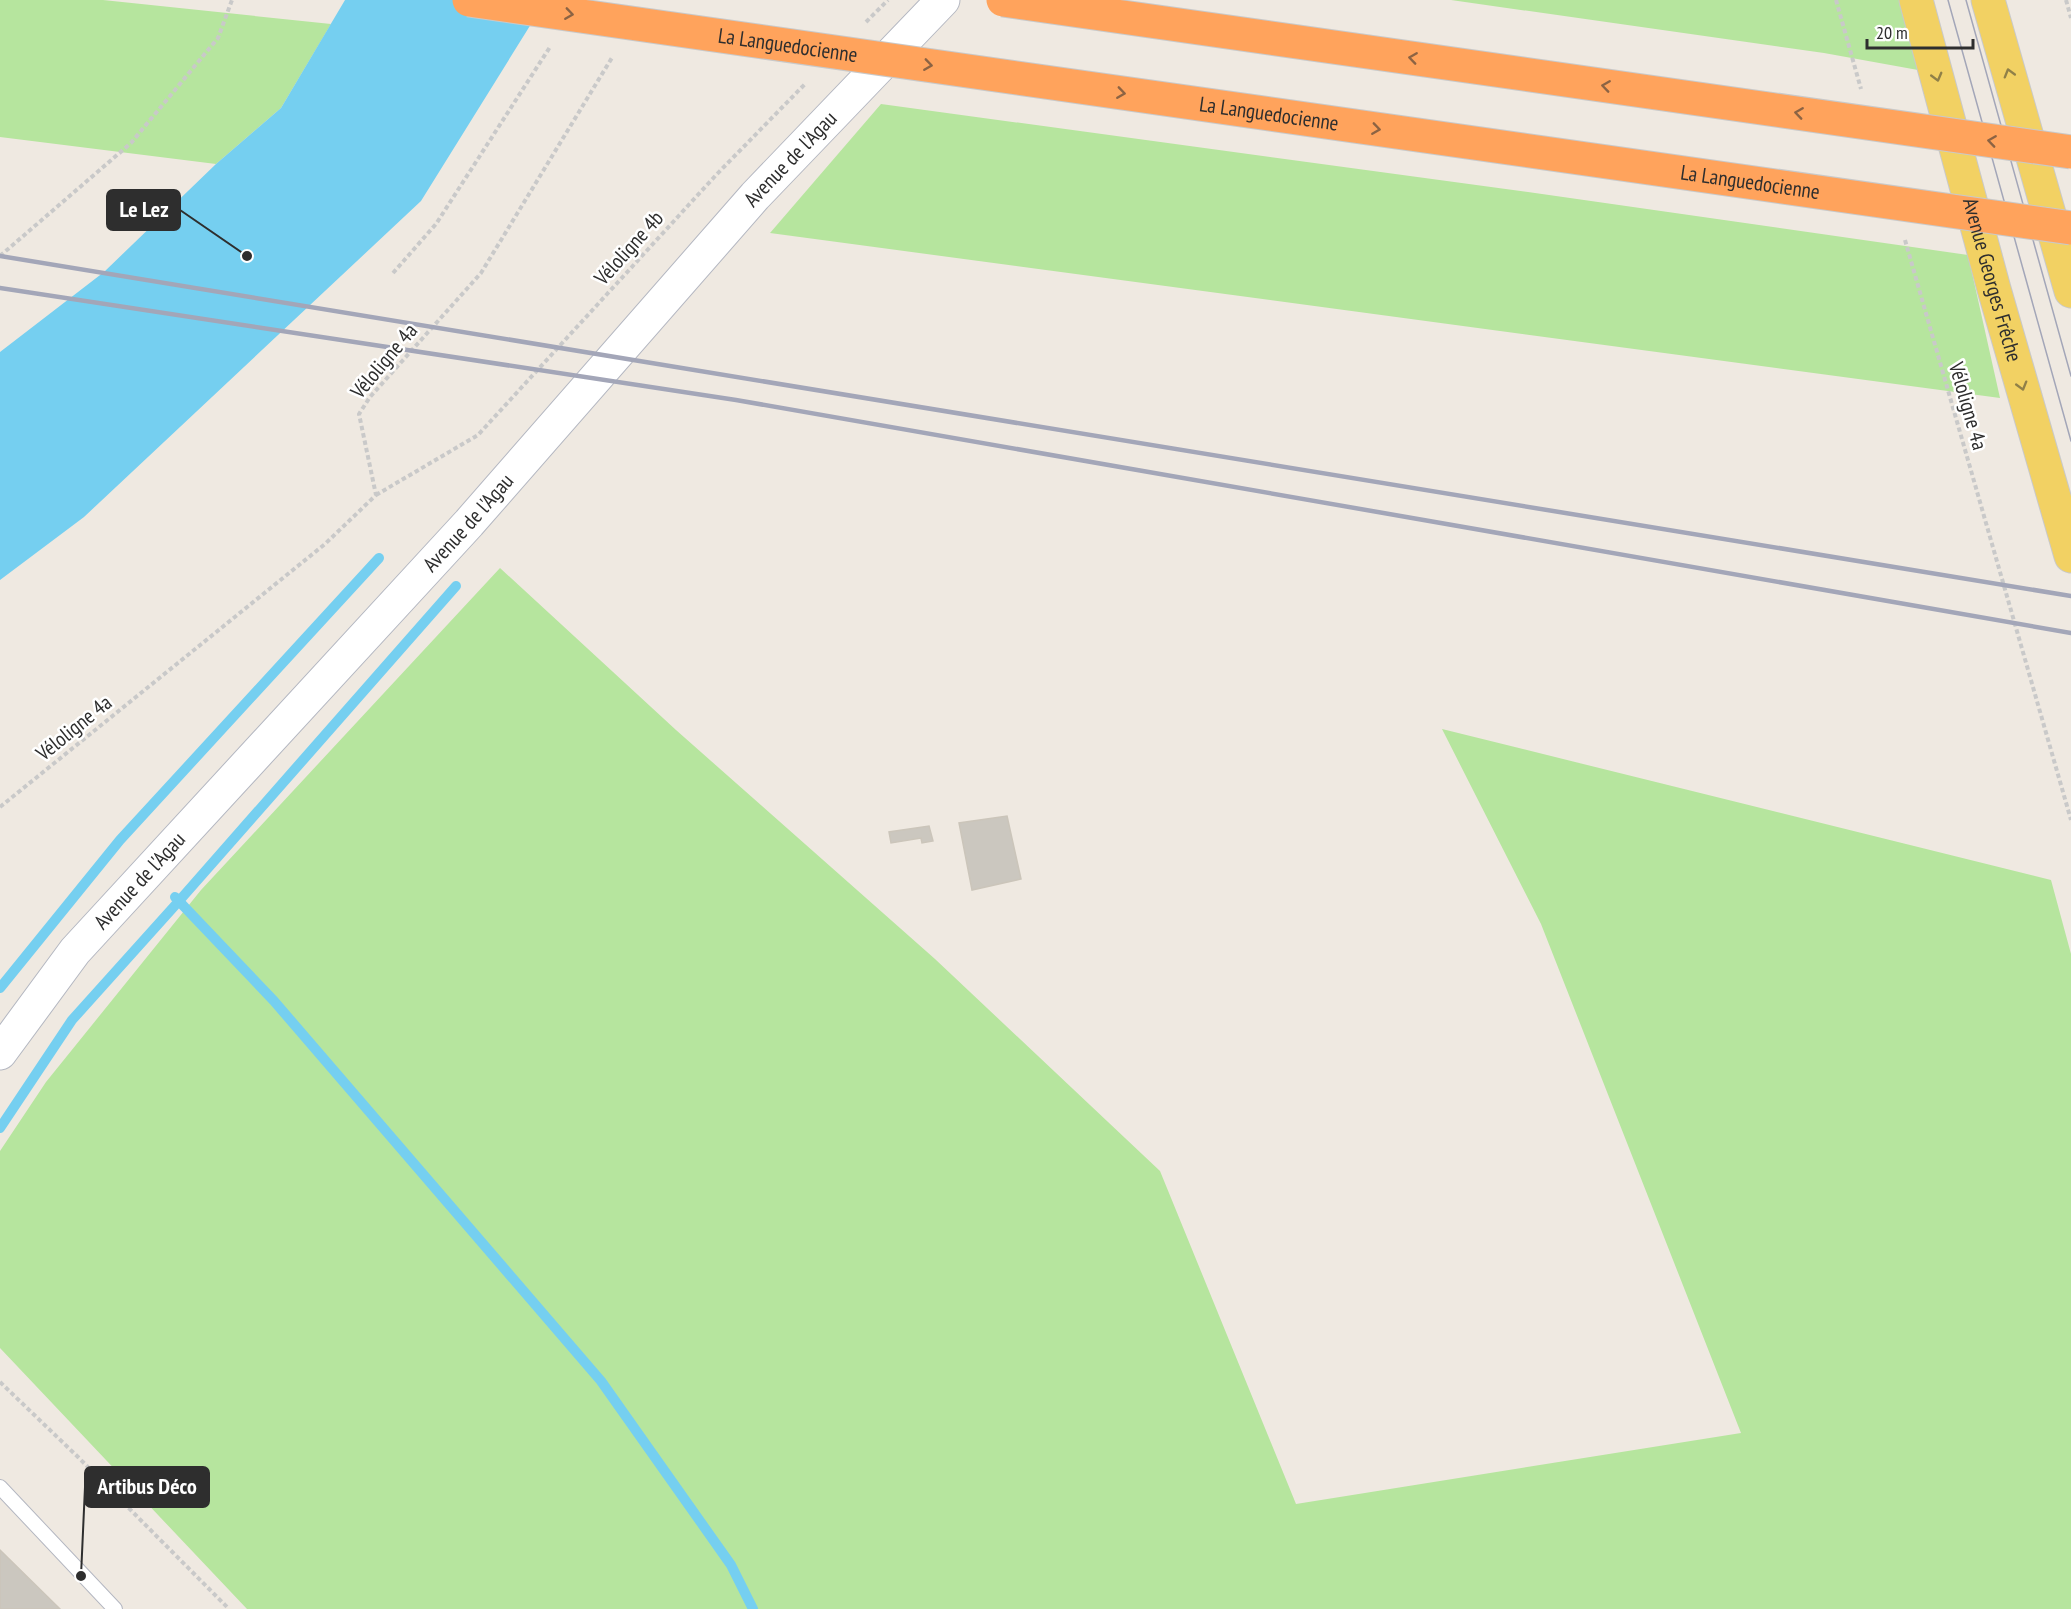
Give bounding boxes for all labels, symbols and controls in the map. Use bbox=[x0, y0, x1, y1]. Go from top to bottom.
one-way arrow bbox=[564, 8, 573, 20]
scale bar bbox=[1867, 12, 1974, 50]
text: 20 m bbox=[1876, 21, 1908, 44]
street label: La Languedocienne bbox=[717, 22, 859, 68]
one-way arrow bbox=[1409, 53, 1418, 65]
one-way arrow bbox=[923, 59, 933, 71]
one-way arrow bbox=[2004, 68, 2016, 79]
one-way arrow bbox=[1930, 71, 1942, 82]
one-way arrow bbox=[1602, 80, 1611, 92]
one-way arrow bbox=[1116, 86, 1126, 98]
street label: La Languedocienne bbox=[1198, 90, 1340, 137]
street label: Avenue de l'Agau bbox=[738, 105, 842, 212]
one-way arrow bbox=[1795, 108, 1804, 120]
one-way arrow bbox=[1372, 122, 1381, 135]
one-way arrow bbox=[1988, 135, 1997, 147]
street label: La Languedocienne bbox=[1679, 159, 1822, 205]
callout: Le Lez bbox=[107, 190, 180, 230]
text: Le Lez bbox=[119, 195, 169, 223]
street label: Avenue Georges Frêche bbox=[1957, 195, 2028, 365]
street label: Véloligne 4b bbox=[588, 205, 669, 291]
street label: Véloligne 4a bbox=[344, 318, 423, 405]
street label: Véloligne 4a bbox=[1943, 358, 1994, 453]
one-way arrow bbox=[2015, 380, 2027, 391]
street label: Avenue de l'Agau bbox=[417, 468, 519, 577]
street label: Véloligne 4a bbox=[29, 689, 117, 767]
street label: Avenue de l'Agau bbox=[88, 826, 191, 935]
callout: Artibus Déco bbox=[85, 1467, 209, 1507]
text: Artibus Déco bbox=[96, 1472, 197, 1500]

